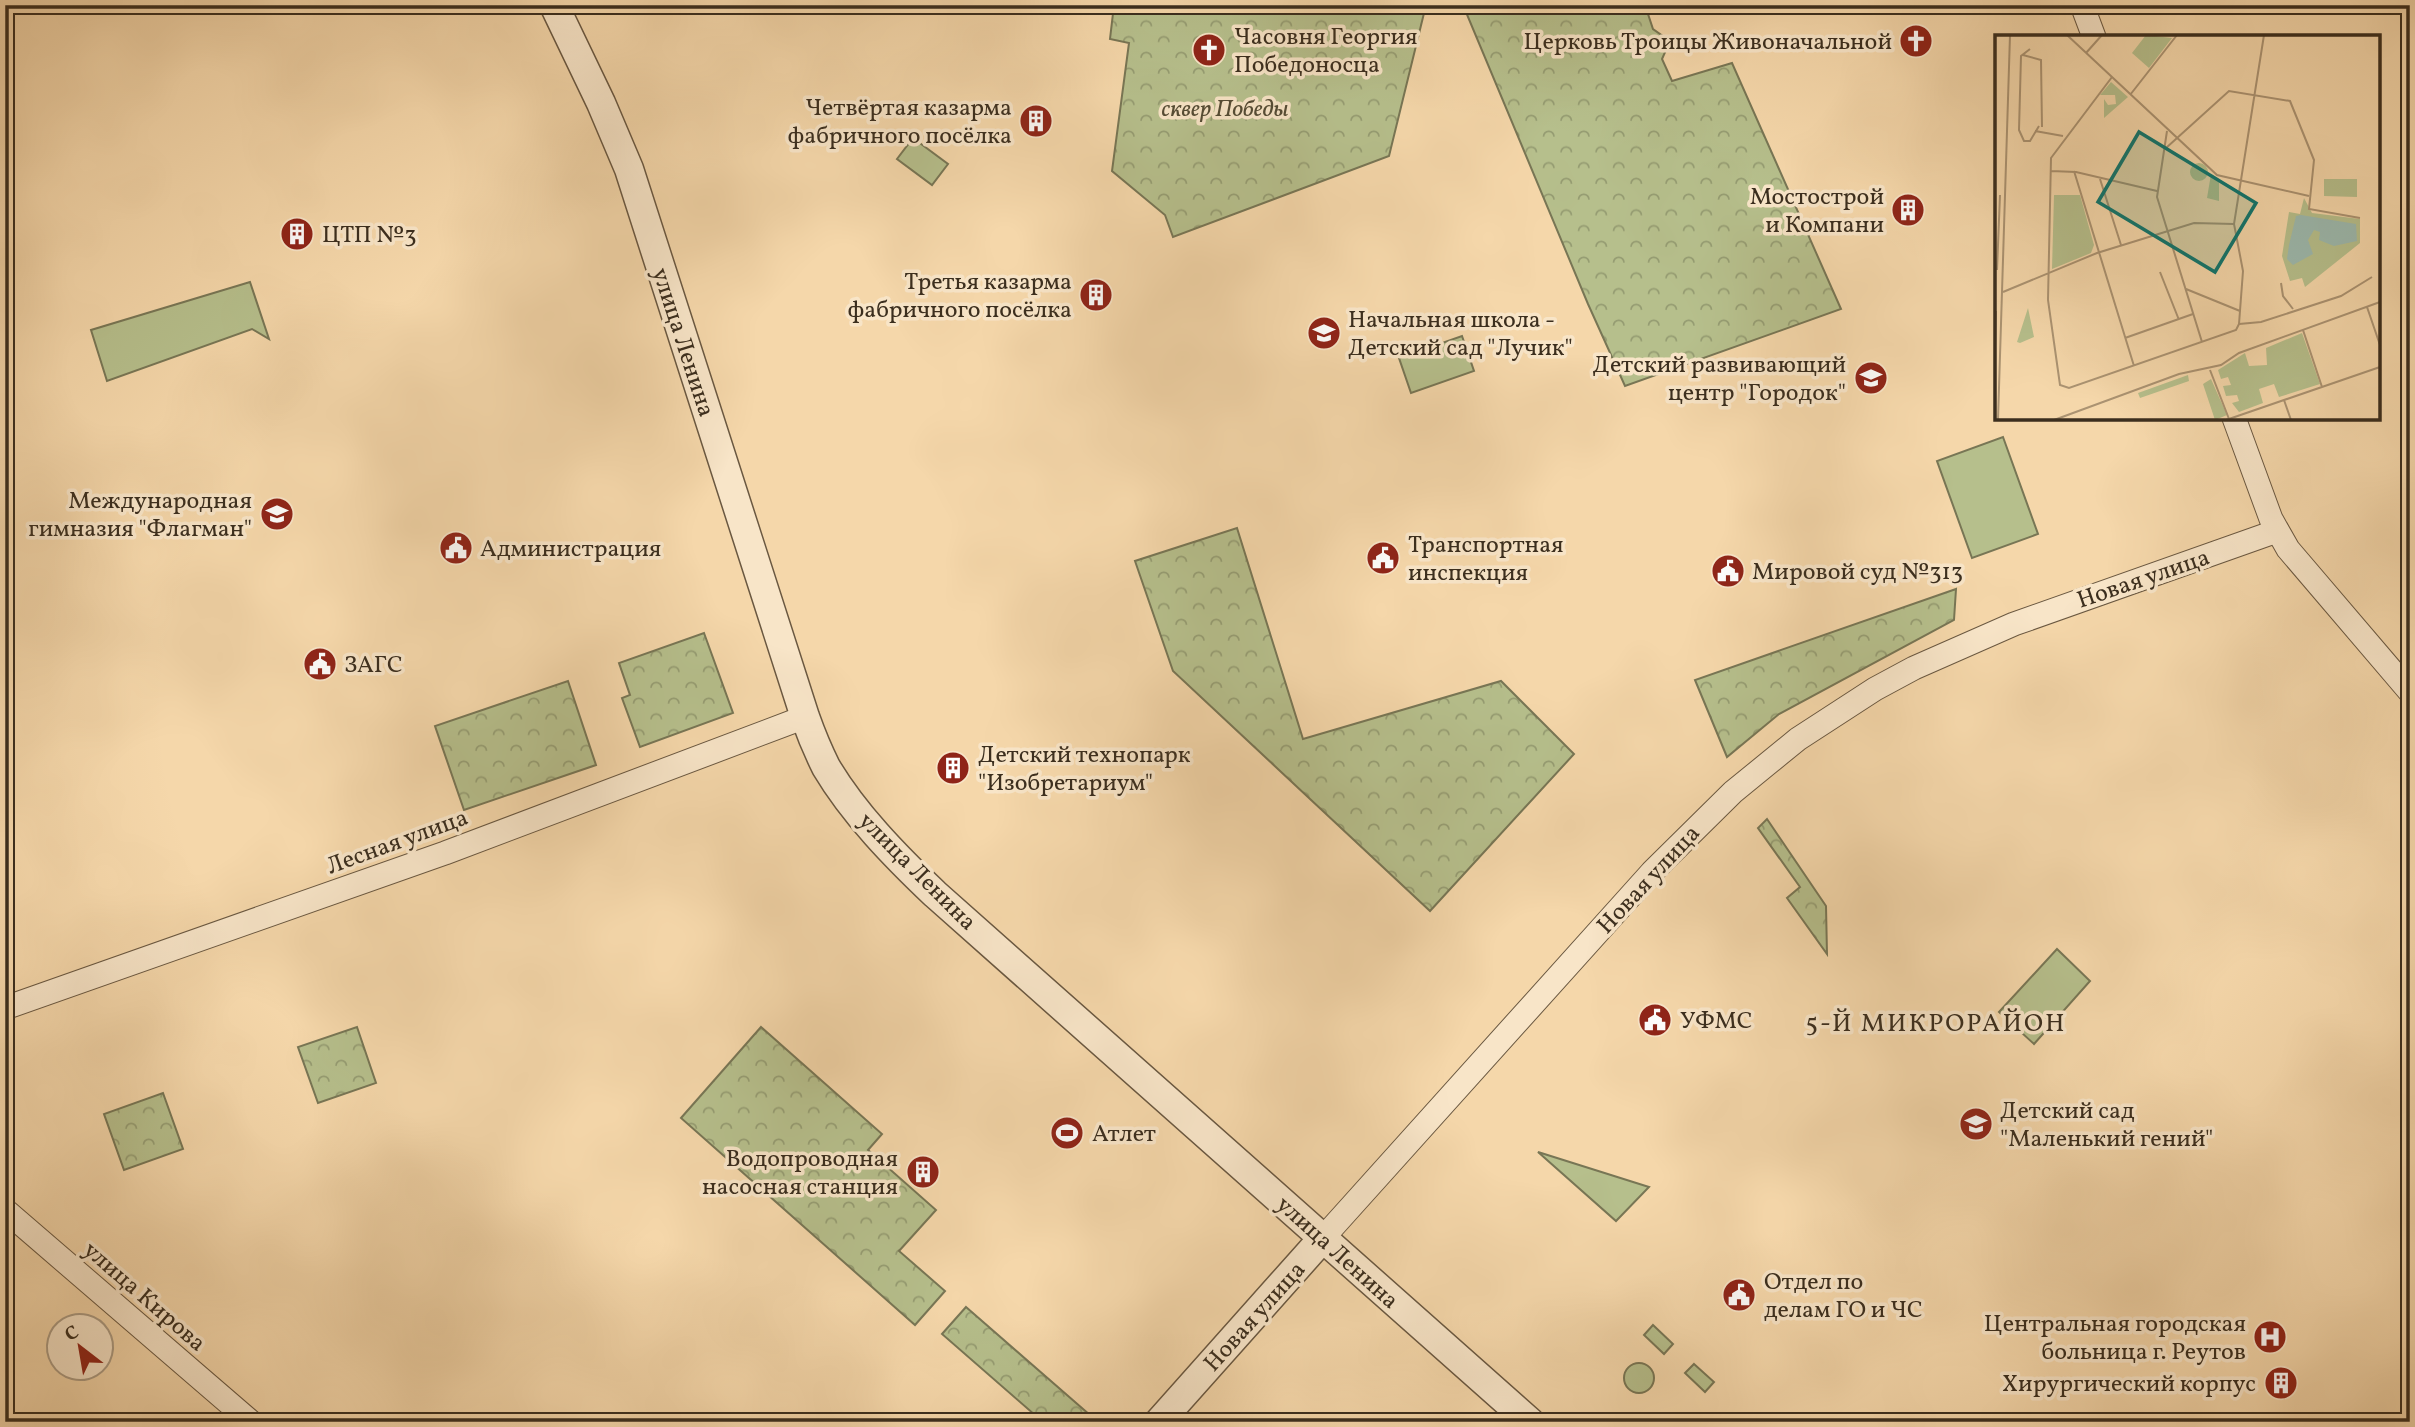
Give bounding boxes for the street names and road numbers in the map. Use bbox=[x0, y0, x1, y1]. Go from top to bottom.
street label: улица Ленина bbox=[642, 264, 722, 422]
street label: Новая улица bbox=[2073, 541, 2215, 618]
street label: Лесная улица bbox=[322, 802, 473, 884]
street label: улица Ленина bbox=[850, 806, 983, 939]
street label: Новая улица bbox=[1590, 818, 1709, 943]
street label: улица Ленина bbox=[1268, 1189, 1406, 1318]
street label: улица Кирова bbox=[75, 1234, 213, 1361]
street label: Новая улица bbox=[1197, 1255, 1314, 1380]

